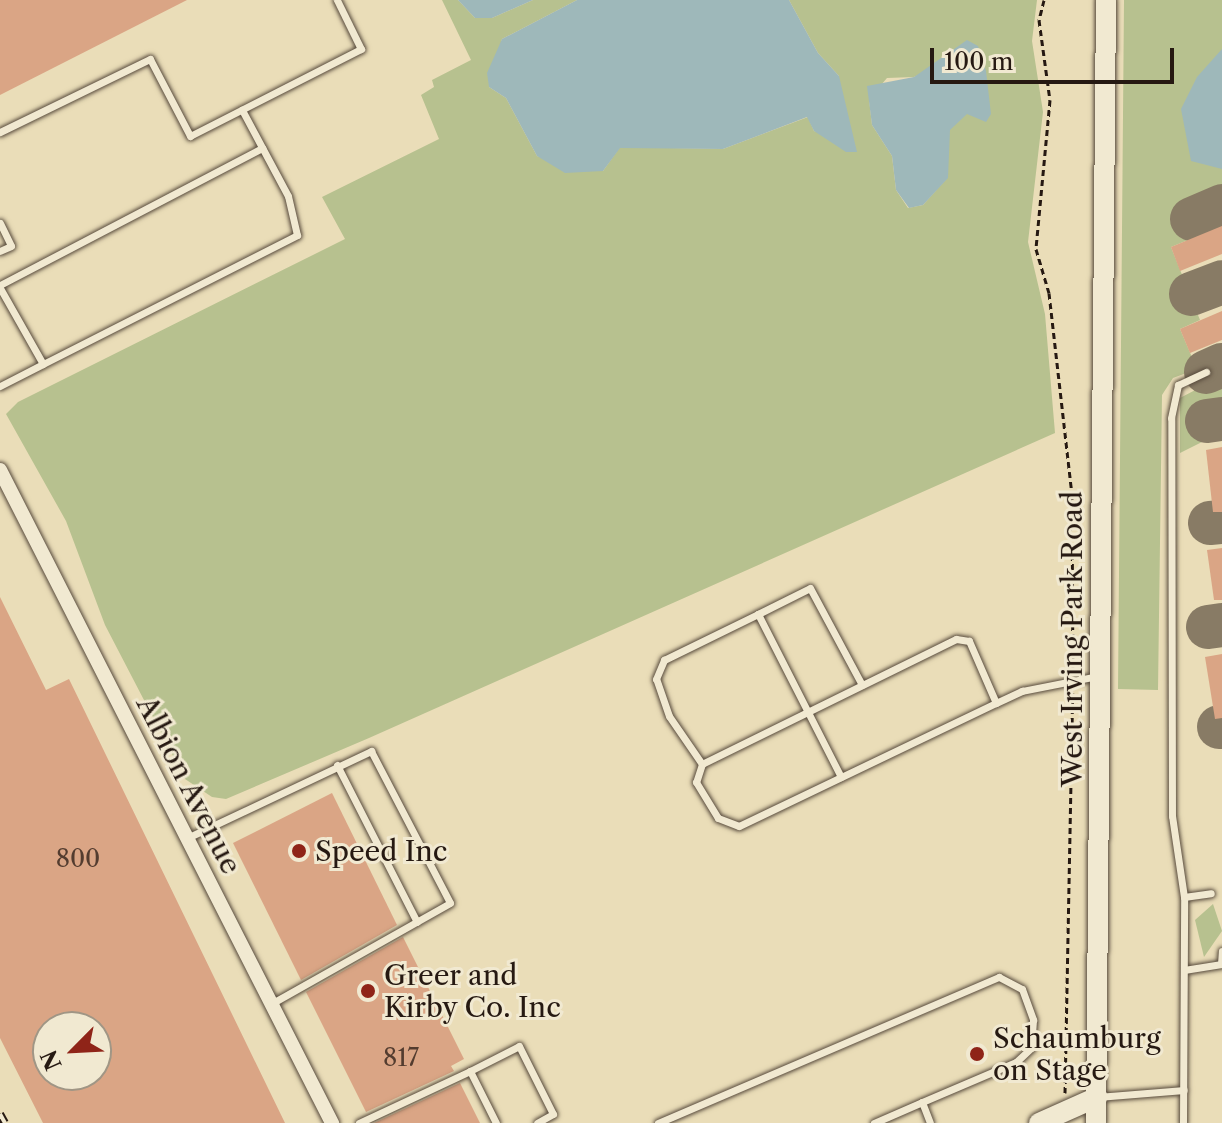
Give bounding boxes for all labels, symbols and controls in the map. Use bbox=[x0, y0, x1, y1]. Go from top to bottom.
scale bar bbox=[934, 32, 1178, 82]
text: 100 m bbox=[944, 47, 1013, 76]
street label: West Irving Park Road bbox=[1055, 491, 1089, 787]
street label: Albion Avenue bbox=[130, 690, 248, 880]
place label: Speed Inc bbox=[315, 834, 448, 868]
marker: Speed Inc bbox=[290, 842, 308, 860]
house number: 800 bbox=[56, 845, 100, 873]
place label: Greer and Kirby Co. Inc bbox=[384, 958, 562, 1024]
marker: Greer and Kirby Co. Inc bbox=[359, 982, 377, 1000]
north arrow bbox=[32, 1011, 112, 1091]
place label: Schaumburg on Stage bbox=[993, 1021, 1161, 1087]
house number: 817 bbox=[383, 1044, 419, 1072]
marker: Schaumburg on Stage bbox=[968, 1045, 986, 1063]
text: N bbox=[35, 1046, 68, 1074]

